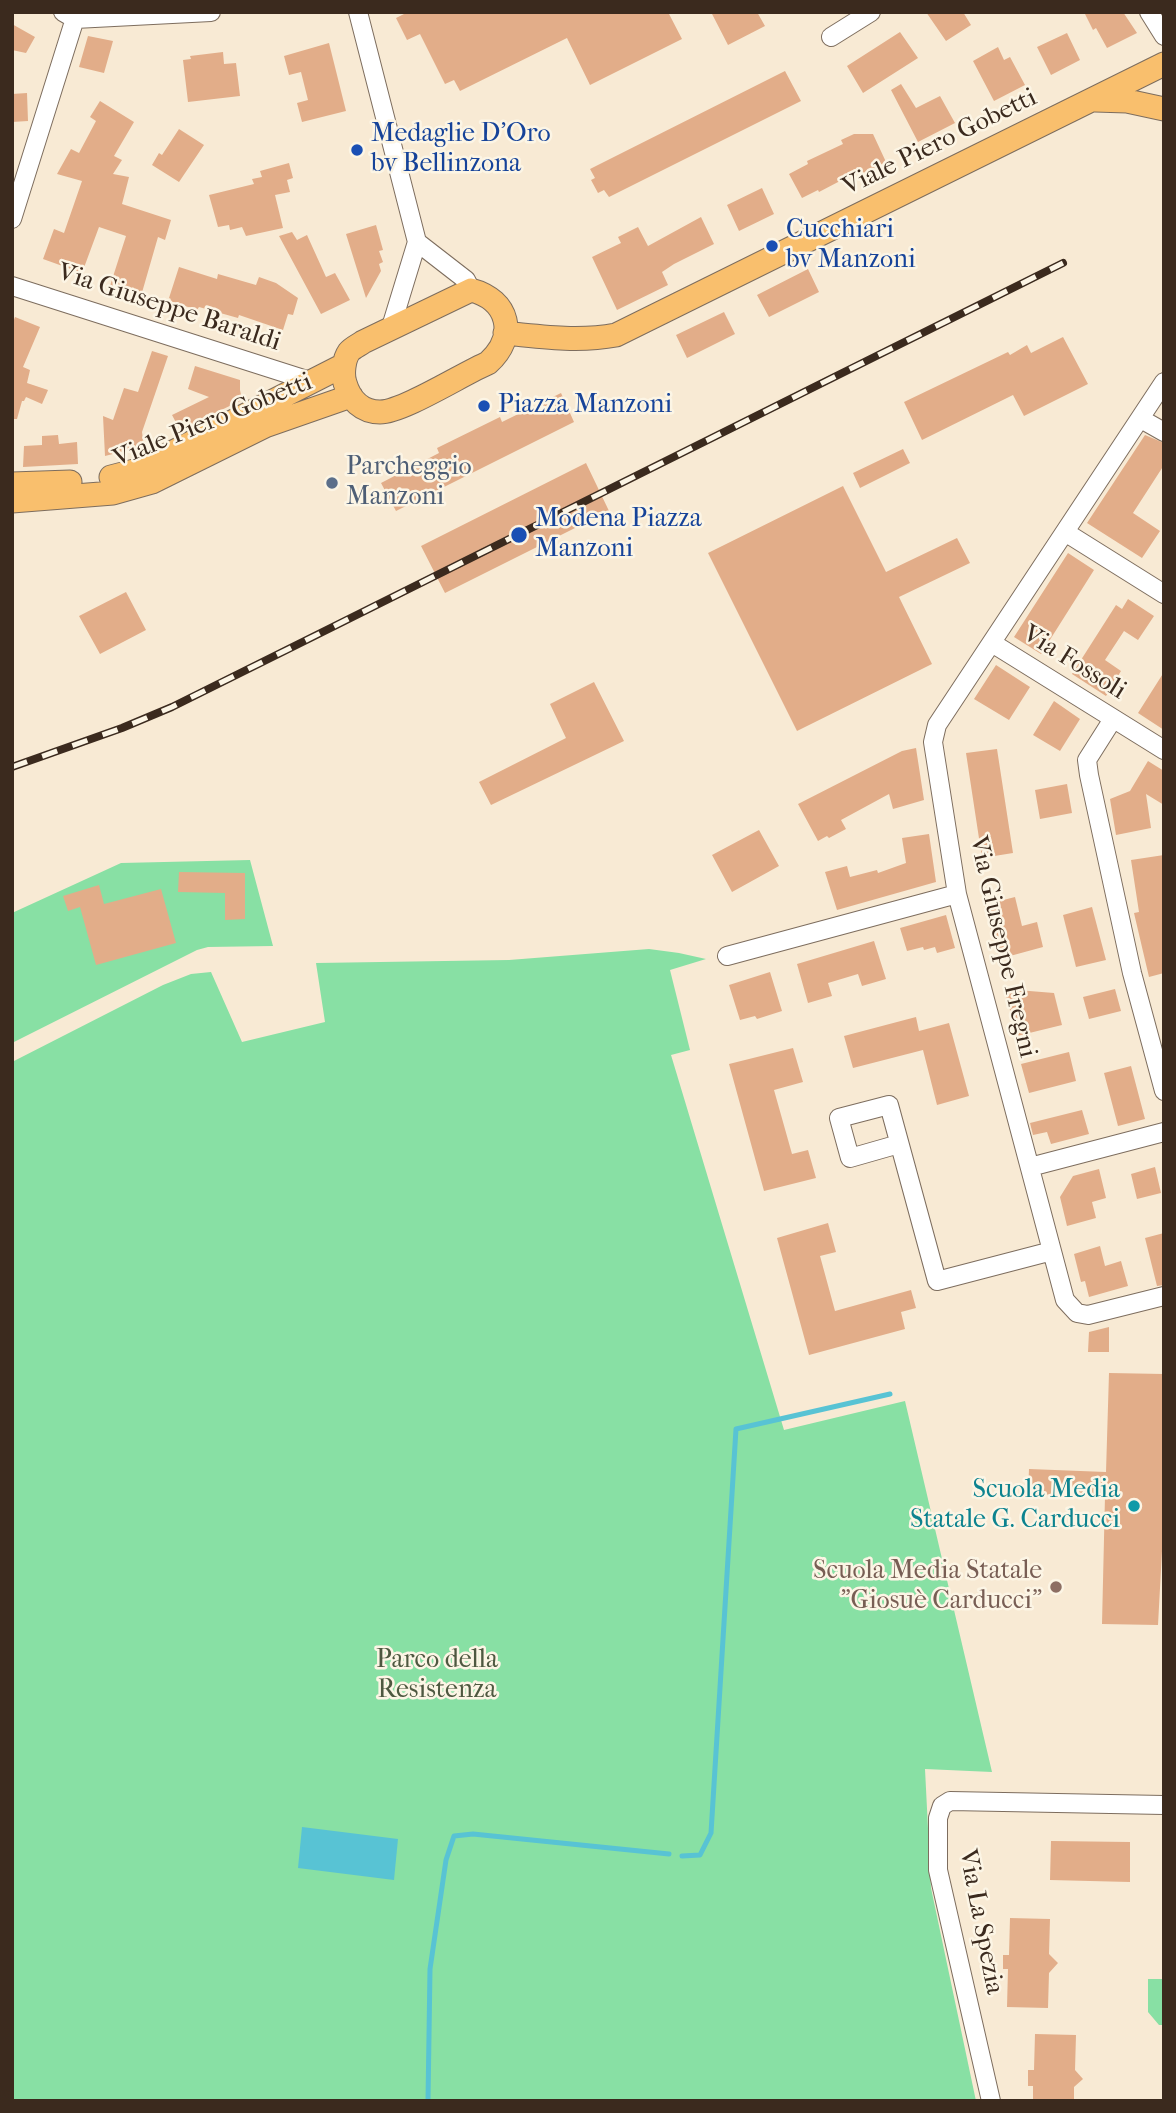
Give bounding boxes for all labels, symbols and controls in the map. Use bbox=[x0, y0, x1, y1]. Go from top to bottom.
street label: Viale Piero Gobetti bbox=[838, 83, 1042, 203]
place label: Medaglie D'Oro bv Bellinzona bbox=[371, 119, 551, 180]
marker: Medaglie D'Oro bv Bellinzona bbox=[349, 142, 365, 158]
place label: Cucchiari bv Manzoni bbox=[786, 215, 916, 276]
marker: Cucchiari bv Manzoni bbox=[764, 238, 780, 254]
street label: Via Giuseppe Baraldi bbox=[54, 257, 284, 359]
street label: Viale Piero Gobetti bbox=[109, 367, 317, 475]
place label: Piazza Manzoni bbox=[498, 390, 672, 422]
marker: Piazza Manzoni bbox=[476, 398, 492, 414]
place label: Parcheggio Manzoni bbox=[346, 452, 472, 514]
marker: Parcheggio Manzoni bbox=[324, 475, 340, 491]
place label: Modena Piazza Manzoni bbox=[535, 504, 702, 566]
marker: Modena Piazza Manzoni bbox=[509, 525, 529, 545]
street label: Via Fossoli bbox=[1016, 619, 1132, 707]
street label: Via Giuseppe Fregni bbox=[961, 833, 1043, 1061]
place label: Scuola Media Statale G. Carducci bbox=[910, 1475, 1120, 1536]
marker: Scuola Media Statale G. Carducci bbox=[1126, 1498, 1142, 1514]
place label: Scuola Media Statale "Giosuè Carducci" bbox=[813, 1556, 1042, 1618]
marker: Scuola Media Statale "Giosuè Carducci" bbox=[1048, 1579, 1064, 1595]
park label: Parco della Resistenza bbox=[376, 1645, 498, 1706]
street label: Via La Spezia bbox=[951, 1847, 1009, 1997]

